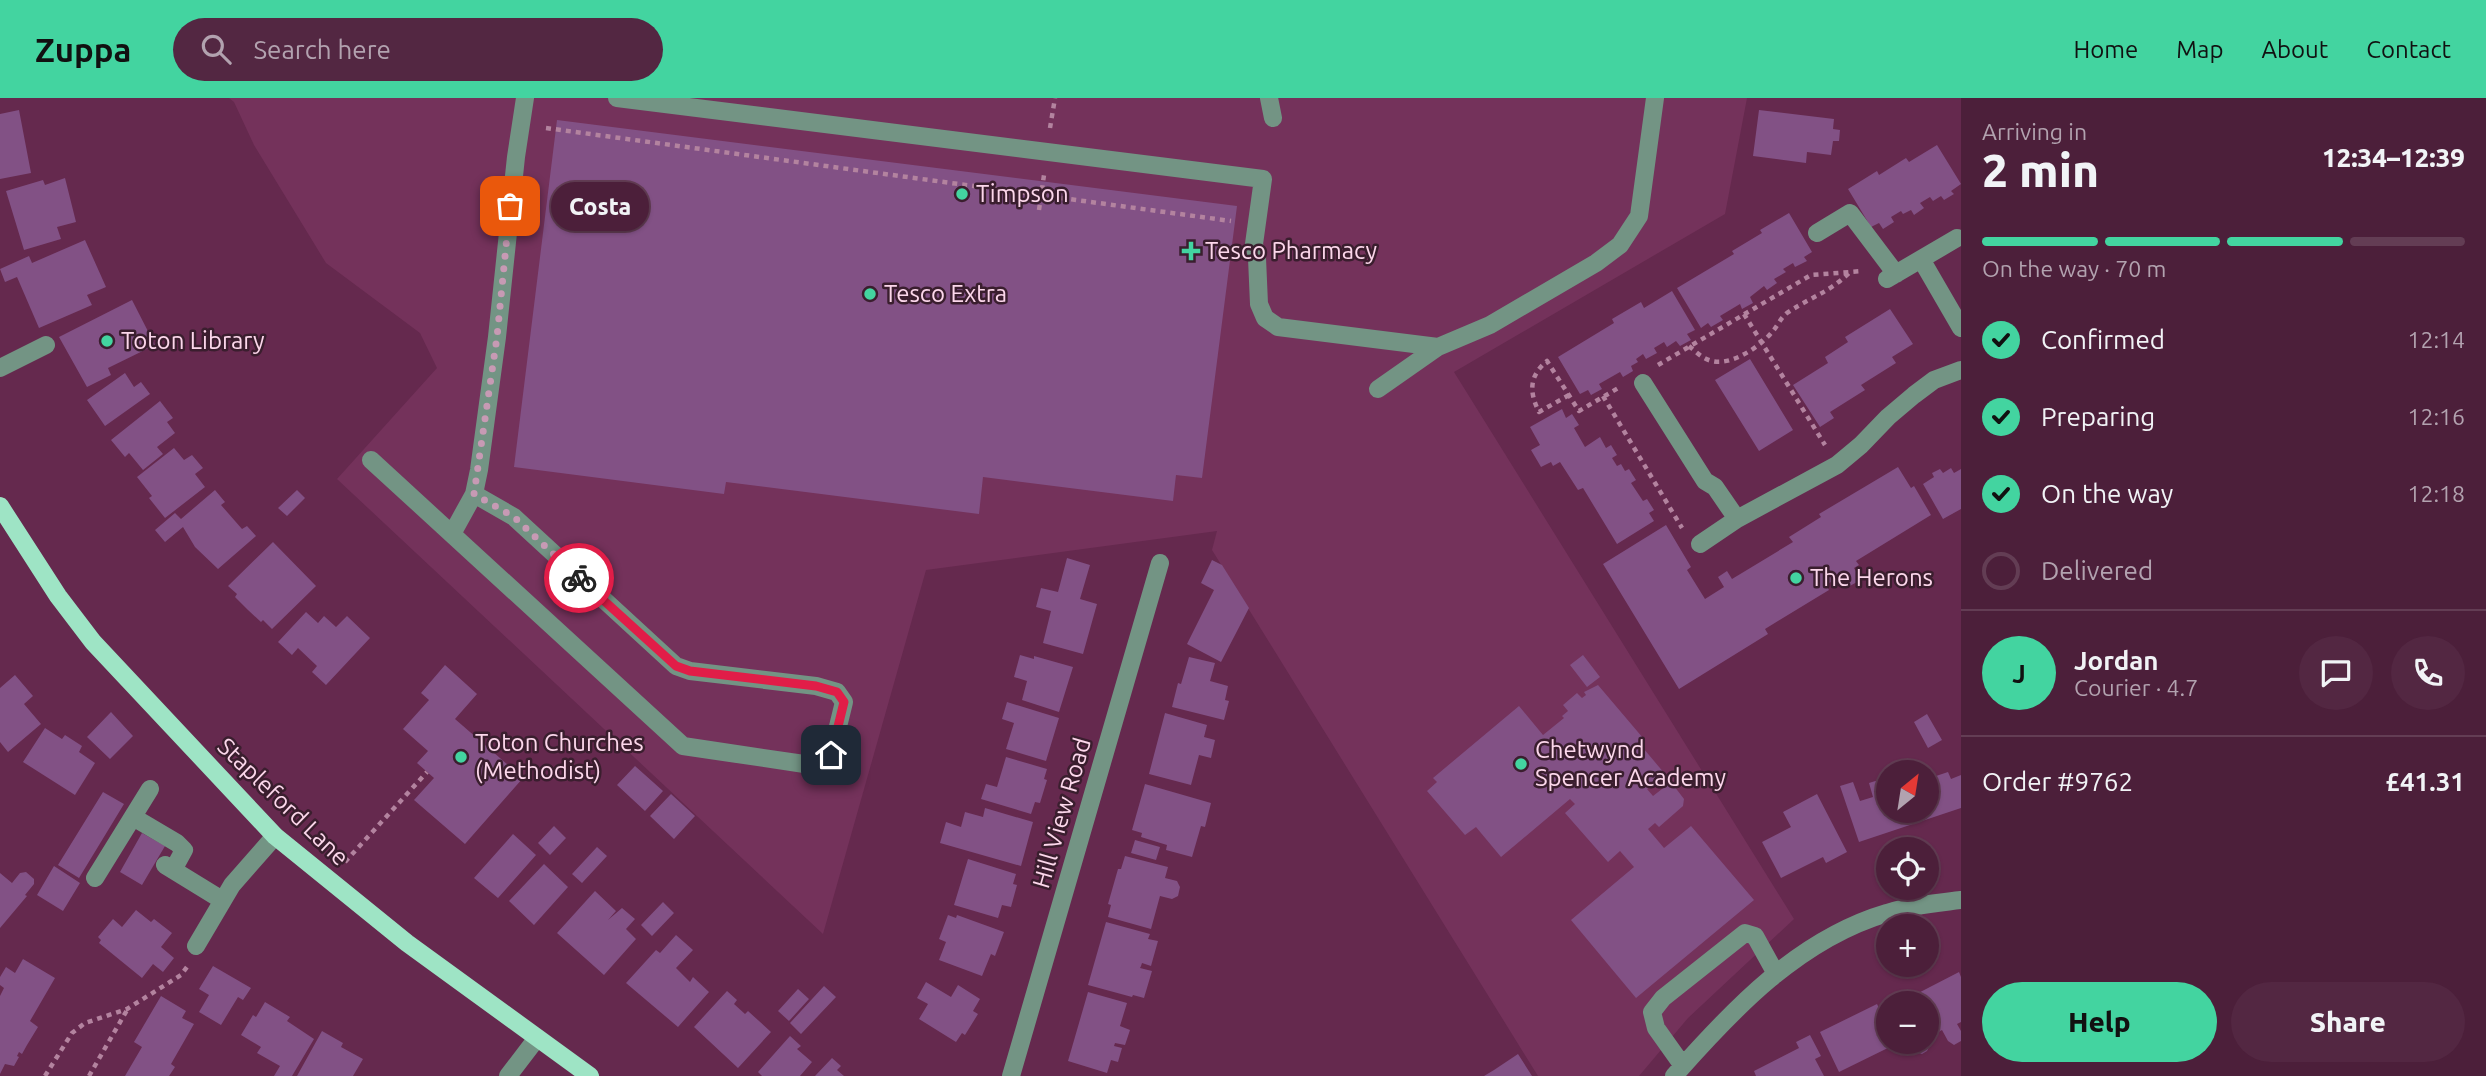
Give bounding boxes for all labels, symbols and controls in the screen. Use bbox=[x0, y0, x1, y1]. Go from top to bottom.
search box bbox=[173, 18, 663, 81]
icon: search bbox=[197, 30, 235, 68]
text: Zuppa bbox=[35, 31, 131, 68]
text: Search here bbox=[253, 35, 391, 64]
text: Home bbox=[2073, 36, 2138, 63]
text: Map bbox=[2176, 36, 2223, 63]
text: About bbox=[2261, 36, 2328, 63]
text: Contact bbox=[2366, 36, 2451, 63]
text: Arriving in bbox=[1982, 119, 2087, 144]
text: 12:34–12:39 bbox=[2322, 143, 2465, 172]
text: 2 min bbox=[1982, 144, 2099, 196]
pin bbox=[480, 176, 540, 236]
place label: Timpson bbox=[976, 180, 1069, 207]
callout: Costa bbox=[552, 182, 650, 230]
marker: Timpson bbox=[954, 186, 970, 202]
icon: bag bbox=[491, 187, 529, 225]
text: Costa bbox=[569, 194, 631, 219]
place label: Tesco Pharmacy bbox=[1205, 237, 1377, 264]
marker: Tesco Pharmacy bbox=[1183, 243, 1199, 259]
text: On the way · 70 m bbox=[1982, 256, 2166, 281]
place label: Tesco Extra bbox=[884, 280, 1007, 307]
marker: Tesco Extra bbox=[862, 286, 878, 302]
icon: check bbox=[1982, 321, 2020, 359]
text: Confirmed bbox=[2041, 325, 2165, 354]
place label: Toton Library bbox=[121, 327, 265, 354]
text: 12:14 bbox=[2407, 327, 2465, 352]
marker: Toton Library bbox=[99, 333, 115, 349]
icon: check bbox=[1982, 398, 2020, 436]
text: Preparing bbox=[2041, 402, 2155, 431]
text: 12:16 bbox=[2407, 404, 2465, 429]
icon: check bbox=[1982, 475, 2020, 513]
text: On the way bbox=[2041, 479, 2173, 508]
text: 12:18 bbox=[2407, 481, 2465, 506]
courier bbox=[544, 543, 614, 613]
text: Delivered bbox=[2041, 556, 2153, 585]
icon: bike bbox=[560, 559, 598, 597]
place label: The Herons bbox=[1810, 564, 1933, 591]
marker: The Herons bbox=[1788, 570, 1804, 586]
button: chat bbox=[2299, 636, 2373, 710]
button: phone bbox=[2391, 636, 2465, 710]
text: Jordan bbox=[2074, 646, 2159, 675]
text: J bbox=[2012, 659, 2026, 688]
text: Courier · 4.7 bbox=[2074, 675, 2198, 700]
pin bbox=[801, 725, 861, 785]
place label: Toton Churches (Methodist) bbox=[475, 729, 644, 784]
street label: Stapleford Lane bbox=[212, 732, 354, 871]
street label: Hill View Road bbox=[1027, 735, 1096, 891]
icon: home bbox=[812, 736, 850, 774]
place label: Chetwynd Spencer Academy bbox=[1535, 736, 1726, 791]
marker: Toton Churches (Methodist) bbox=[453, 749, 469, 765]
marker: Chetwynd Spencer Academy bbox=[1513, 756, 1529, 772]
north arrow bbox=[1876, 760, 1939, 822]
map controls bbox=[1876, 760, 1939, 1054]
text: Order #9762 bbox=[1982, 767, 2133, 796]
text: £41.31 bbox=[2385, 767, 2465, 796]
button: locate bbox=[1876, 837, 1939, 900]
button: + bbox=[1876, 914, 1939, 977]
button: Help bbox=[1982, 982, 2217, 1062]
button: Share bbox=[2231, 982, 2465, 1062]
button: − bbox=[1876, 991, 1939, 1054]

